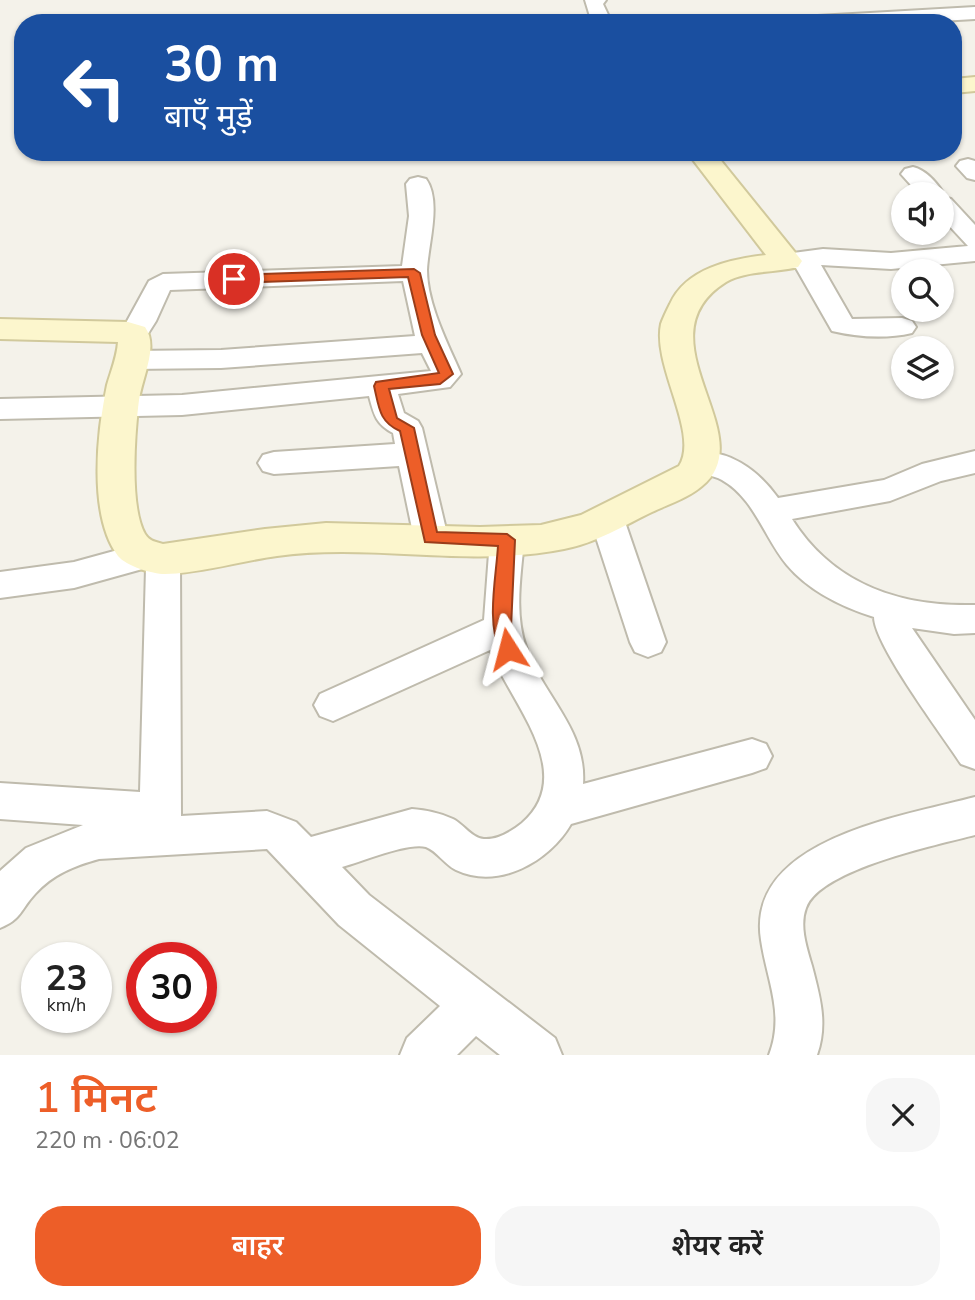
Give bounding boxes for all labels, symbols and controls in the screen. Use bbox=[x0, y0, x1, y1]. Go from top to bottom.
text: 30 m bbox=[164, 31, 279, 98]
icon: left bbox=[49, 42, 140, 133]
text: बाएँ मुड़ें bbox=[164, 95, 253, 138]
map controls bbox=[891, 182, 954, 399]
button: sound bbox=[891, 182, 954, 245]
pin bbox=[204, 249, 264, 309]
button: search bbox=[891, 259, 954, 322]
icon: arrive bbox=[215, 260, 253, 298]
button: layers bbox=[891, 336, 954, 399]
position arrow bbox=[471, 612, 545, 686]
speed limit sign: 30 bbox=[126, 942, 217, 1033]
text: 23 bbox=[45, 955, 88, 1002]
text: km/h bbox=[47, 993, 86, 1017]
text: 1 मिनट bbox=[35, 1070, 157, 1127]
button: close bbox=[866, 1078, 940, 1152]
text: 220 m · 06:02 bbox=[35, 1125, 180, 1156]
button: बाहर bbox=[35, 1206, 481, 1286]
button: शेयर करें bbox=[495, 1206, 940, 1286]

